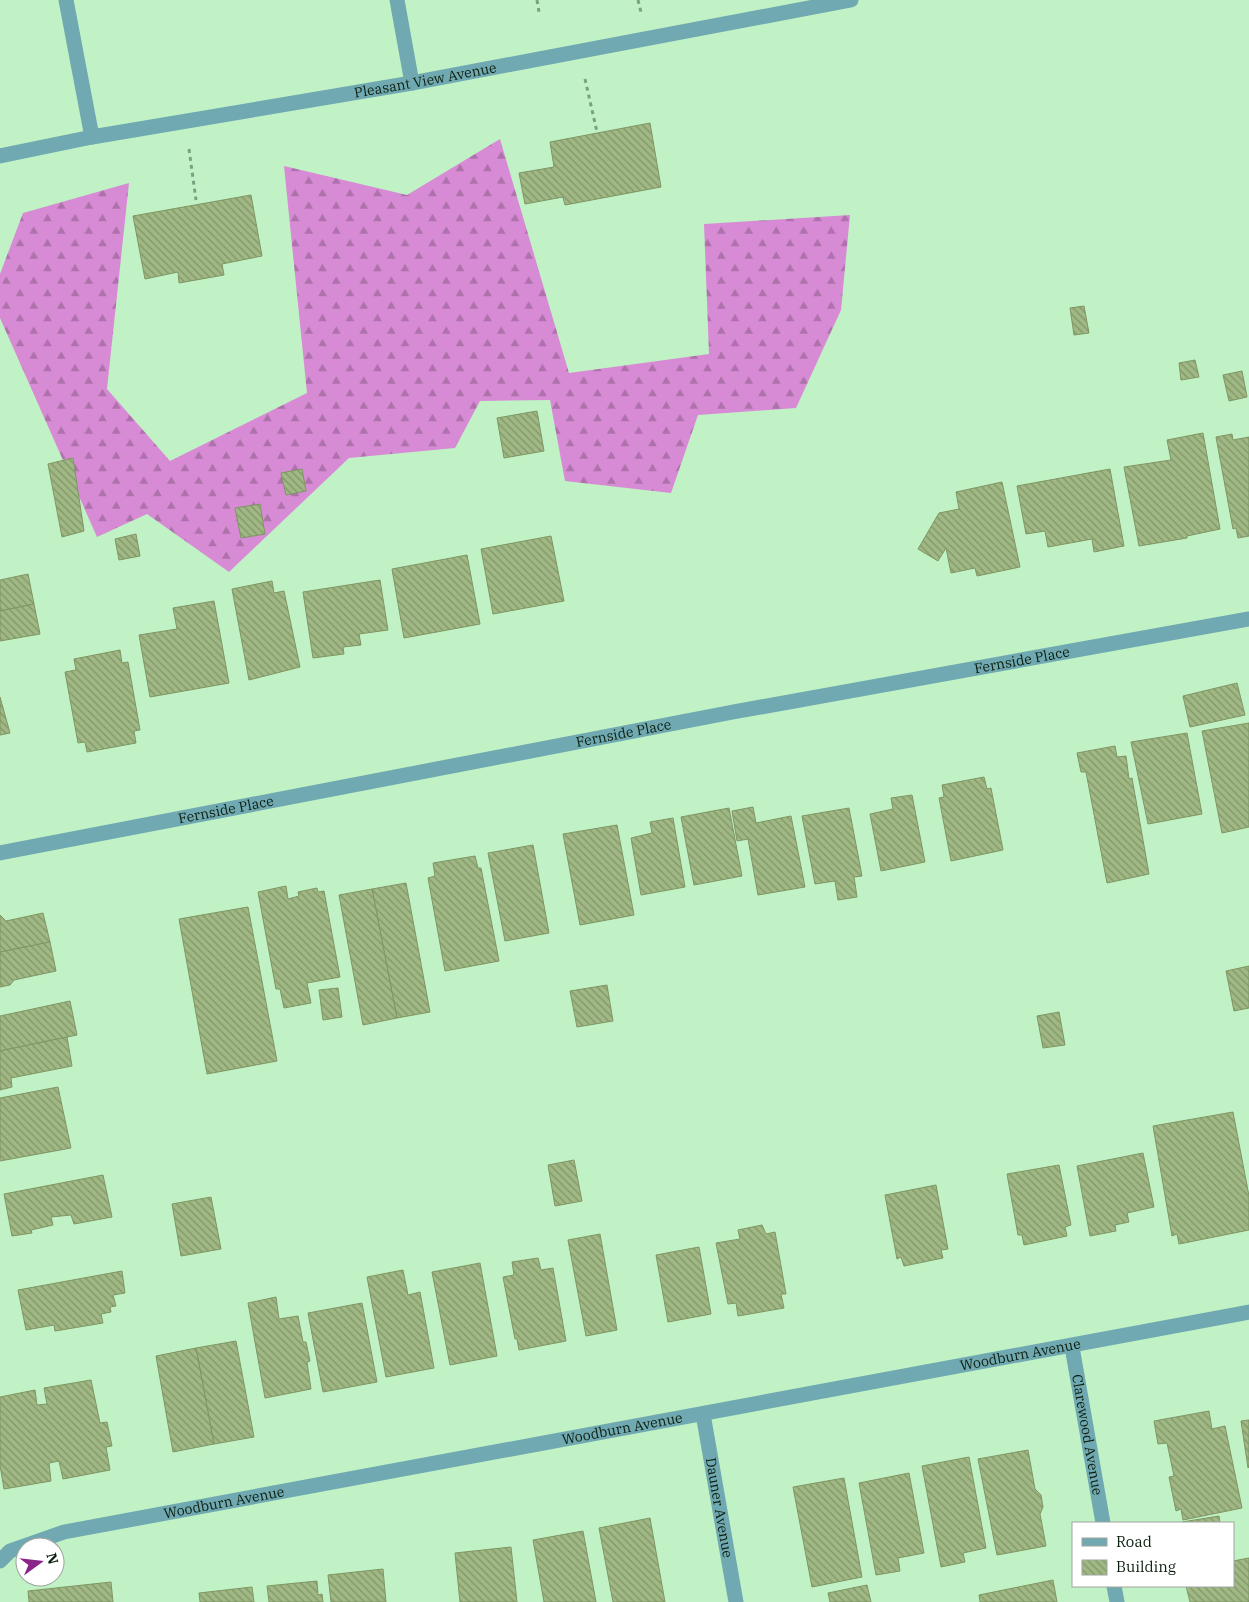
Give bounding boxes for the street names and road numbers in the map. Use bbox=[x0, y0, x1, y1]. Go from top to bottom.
street label: Pleasant View Avenue bbox=[353, 58, 498, 102]
street label: Fernside Place bbox=[973, 643, 1071, 677]
street label: Fernside Place bbox=[574, 715, 673, 751]
street label: Fernside Place bbox=[177, 792, 275, 828]
street label: Woodburn Avenue bbox=[959, 1334, 1082, 1374]
street label: Clarewood Avenue bbox=[1068, 1373, 1107, 1497]
street label: Woodburn Avenue bbox=[560, 1408, 684, 1448]
street label: Dauner Avenue bbox=[702, 1456, 737, 1559]
street label: Woodburn Avenue bbox=[162, 1482, 286, 1522]

